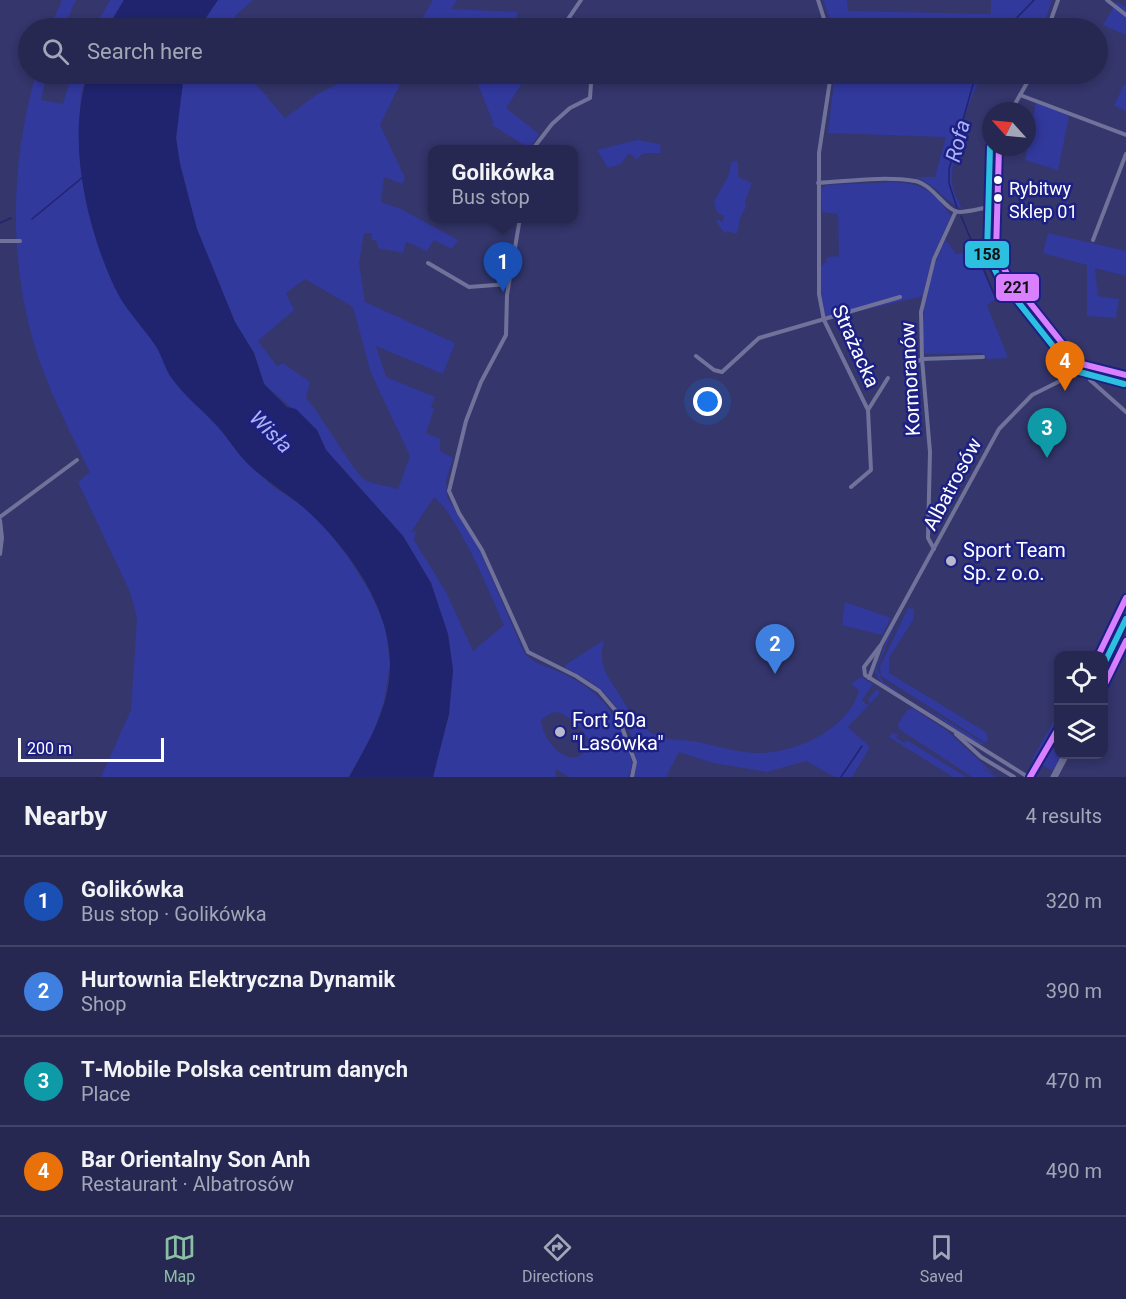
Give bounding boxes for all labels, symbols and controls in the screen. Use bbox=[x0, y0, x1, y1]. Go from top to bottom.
search box bbox=[18, 18, 1108, 84]
icon: search bbox=[39, 35, 72, 68]
text: Search here bbox=[87, 39, 203, 64]
north arrow bbox=[982, 102, 1036, 156]
water label: Rofa bbox=[941, 117, 975, 165]
popup bbox=[428, 145, 578, 223]
text: Golikówka bbox=[452, 160, 554, 185]
unlabelled marker bbox=[992, 174, 1004, 186]
place label: Rybitwy Sklep 01 bbox=[1009, 178, 1078, 222]
text: Bus stop bbox=[452, 185, 530, 209]
marker: Rybitwy Sklep 01 bbox=[992, 192, 1004, 204]
line badge: 158 bbox=[964, 240, 1010, 269]
pin: 1 bbox=[484, 242, 522, 292]
text: 158 bbox=[973, 245, 1001, 264]
line badge: 221 bbox=[995, 273, 1040, 302]
text: 221 bbox=[1003, 278, 1031, 297]
street label: Strażacka bbox=[827, 301, 885, 391]
street label: Kormoranów bbox=[895, 321, 925, 437]
pin: 4 bbox=[1046, 342, 1084, 391]
your location bbox=[693, 387, 722, 416]
water label: Wisła bbox=[245, 406, 297, 458]
pin: 3 bbox=[1028, 408, 1066, 458]
street label: Albatrosów bbox=[918, 434, 986, 534]
place label: Sport Team Sp. z o.o. bbox=[963, 538, 1066, 585]
marker: Sport Team Sp. z o.o. bbox=[944, 554, 958, 568]
pin: 2 bbox=[756, 624, 794, 674]
map controls bbox=[1054, 651, 1108, 759]
button: locate bbox=[1054, 651, 1108, 705]
button: layers bbox=[1054, 705, 1108, 759]
place label: Fort 50a "Lasówka" bbox=[572, 708, 664, 755]
marker: Fort 50a "Lasówka" bbox=[553, 725, 567, 739]
scale bar bbox=[18, 735, 164, 762]
text: 200 m bbox=[27, 739, 72, 758]
text: Nearby bbox=[24, 801, 107, 831]
text: 4 results bbox=[1026, 804, 1102, 828]
text: Golikówka bbox=[81, 877, 184, 902]
text: 1 bbox=[38, 889, 49, 913]
text: 320 m bbox=[1046, 889, 1102, 913]
text: Bus stop · Golikówka bbox=[81, 902, 267, 926]
text: Hurtownia Elektryczna Dynamik bbox=[81, 967, 395, 992]
text: 2 bbox=[38, 979, 49, 1003]
text: 390 m bbox=[1046, 979, 1102, 1003]
text: Shop bbox=[81, 992, 127, 1016]
text: T‑Mobile Polska centrum danych bbox=[81, 1057, 408, 1082]
text: 3 bbox=[38, 1069, 49, 1093]
text: 470 m bbox=[1046, 1069, 1102, 1093]
text: Place bbox=[81, 1082, 130, 1106]
text: Bar Orientalny Son Anh bbox=[81, 1147, 310, 1172]
text: 4 bbox=[38, 1159, 49, 1183]
text: 490 m bbox=[1046, 1159, 1102, 1183]
text: Restaurant · Albatrosów bbox=[81, 1172, 294, 1196]
tab: Map bbox=[163, 1231, 196, 1286]
tab: Directions bbox=[522, 1231, 594, 1286]
tab: Saved bbox=[920, 1231, 963, 1286]

